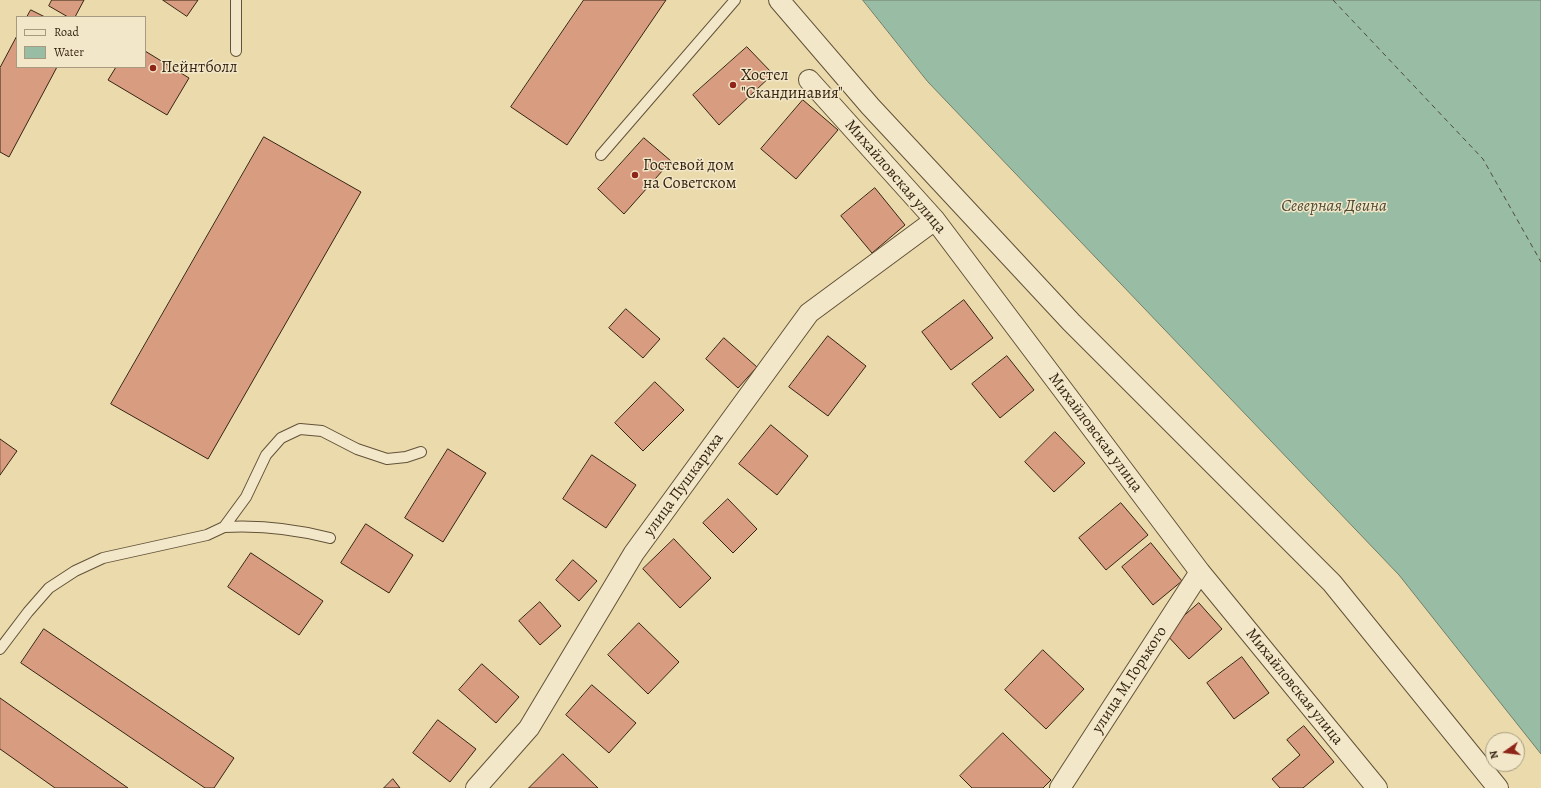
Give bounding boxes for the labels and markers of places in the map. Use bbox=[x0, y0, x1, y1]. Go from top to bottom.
place label: Пейнтболл bbox=[161, 58, 238, 78]
marker: Пейнтболл bbox=[148, 63, 158, 73]
place label: Хостел "Скандинавия" bbox=[741, 66, 843, 104]
marker: Хостел "Скандинавия" bbox=[728, 80, 738, 90]
place label: Гостевой дом на Советском bbox=[643, 156, 736, 194]
marker: Гостевой дом на Советском bbox=[630, 170, 640, 180]

